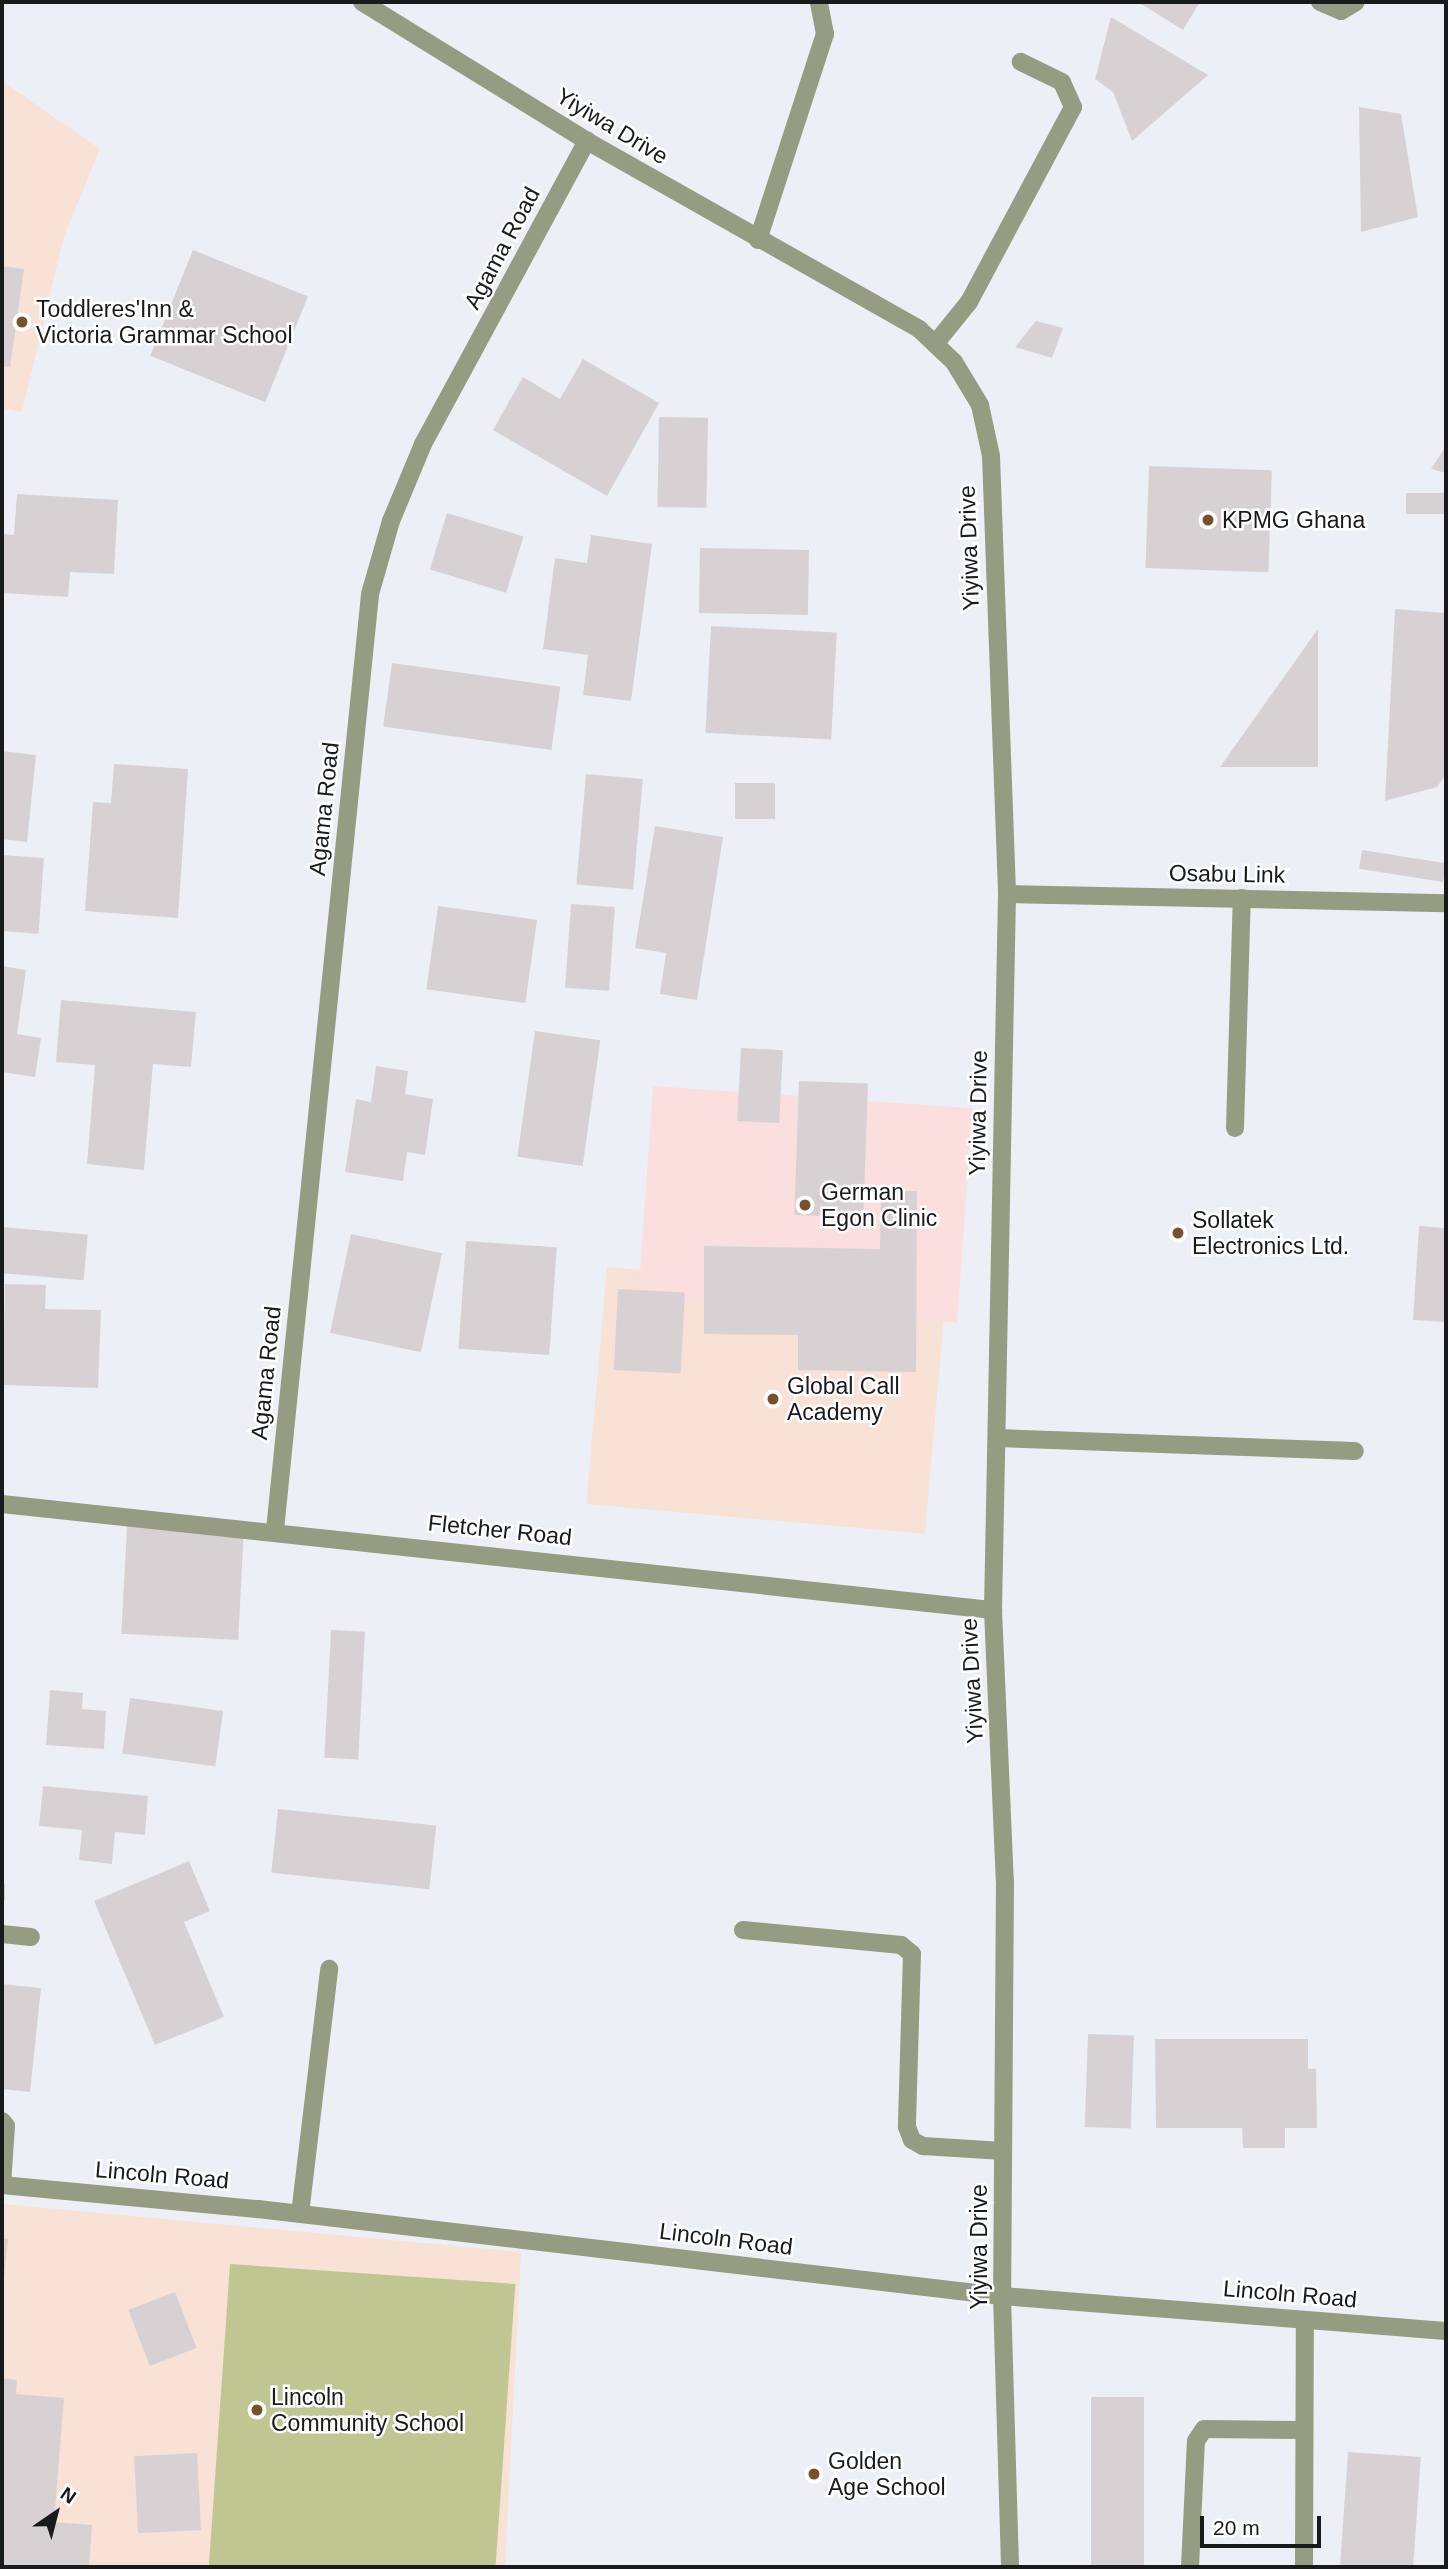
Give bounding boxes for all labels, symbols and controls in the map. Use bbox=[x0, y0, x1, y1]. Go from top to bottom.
street label: Yiyiwa Drive bbox=[551, 82, 673, 170]
street label: Agama Road bbox=[458, 182, 546, 314]
place label: Toddleres'Inn & Victoria Grammar School bbox=[36, 295, 292, 349]
marker: Toddleres'Inn & Victoria Grammar School bbox=[14, 314, 30, 330]
street label: Yiyiwa Drive bbox=[953, 485, 985, 611]
place label: KPMG Ghana bbox=[1222, 506, 1365, 534]
marker: KPMG Ghana bbox=[1200, 512, 1216, 528]
street label: Agama Road bbox=[303, 741, 345, 877]
street label: Osabu Link bbox=[1169, 859, 1285, 889]
street label: Yiyiwa Drive bbox=[963, 1050, 993, 1176]
place label: German Egon Clinic bbox=[821, 1178, 937, 1232]
marker: German Egon Clinic bbox=[795, 1195, 815, 1215]
place label: Sollatek Electronics Ltd. bbox=[1192, 1206, 1349, 1260]
marker: Sollatek Electronics Ltd. bbox=[1170, 1225, 1186, 1241]
street label: Agama Road bbox=[245, 1305, 287, 1441]
place label: Global Call Academy bbox=[787, 1372, 899, 1426]
marker: Global Call Academy bbox=[765, 1391, 781, 1407]
street label: Fletcher Road bbox=[427, 1509, 573, 1551]
street label: Yiyiwa Drive bbox=[955, 1618, 989, 1744]
street label: Lincoln Road bbox=[94, 2155, 230, 2195]
street label: Yiyiwa Drive bbox=[965, 2184, 993, 2310]
street label: Lincoln Road bbox=[658, 2217, 794, 2261]
street label: Lincoln Road bbox=[1222, 2274, 1358, 2314]
place label: Lincoln Community School bbox=[271, 2383, 464, 2437]
marker: Lincoln Community School bbox=[249, 2402, 265, 2418]
place label: Golden Age School bbox=[828, 2447, 946, 2501]
marker: Golden Age School bbox=[806, 2466, 822, 2482]
north arrow bbox=[21, 2478, 91, 2548]
text: N bbox=[57, 2483, 80, 2508]
scale bar bbox=[1203, 2502, 1324, 2546]
text: 20 m bbox=[1213, 2516, 1260, 2539]

